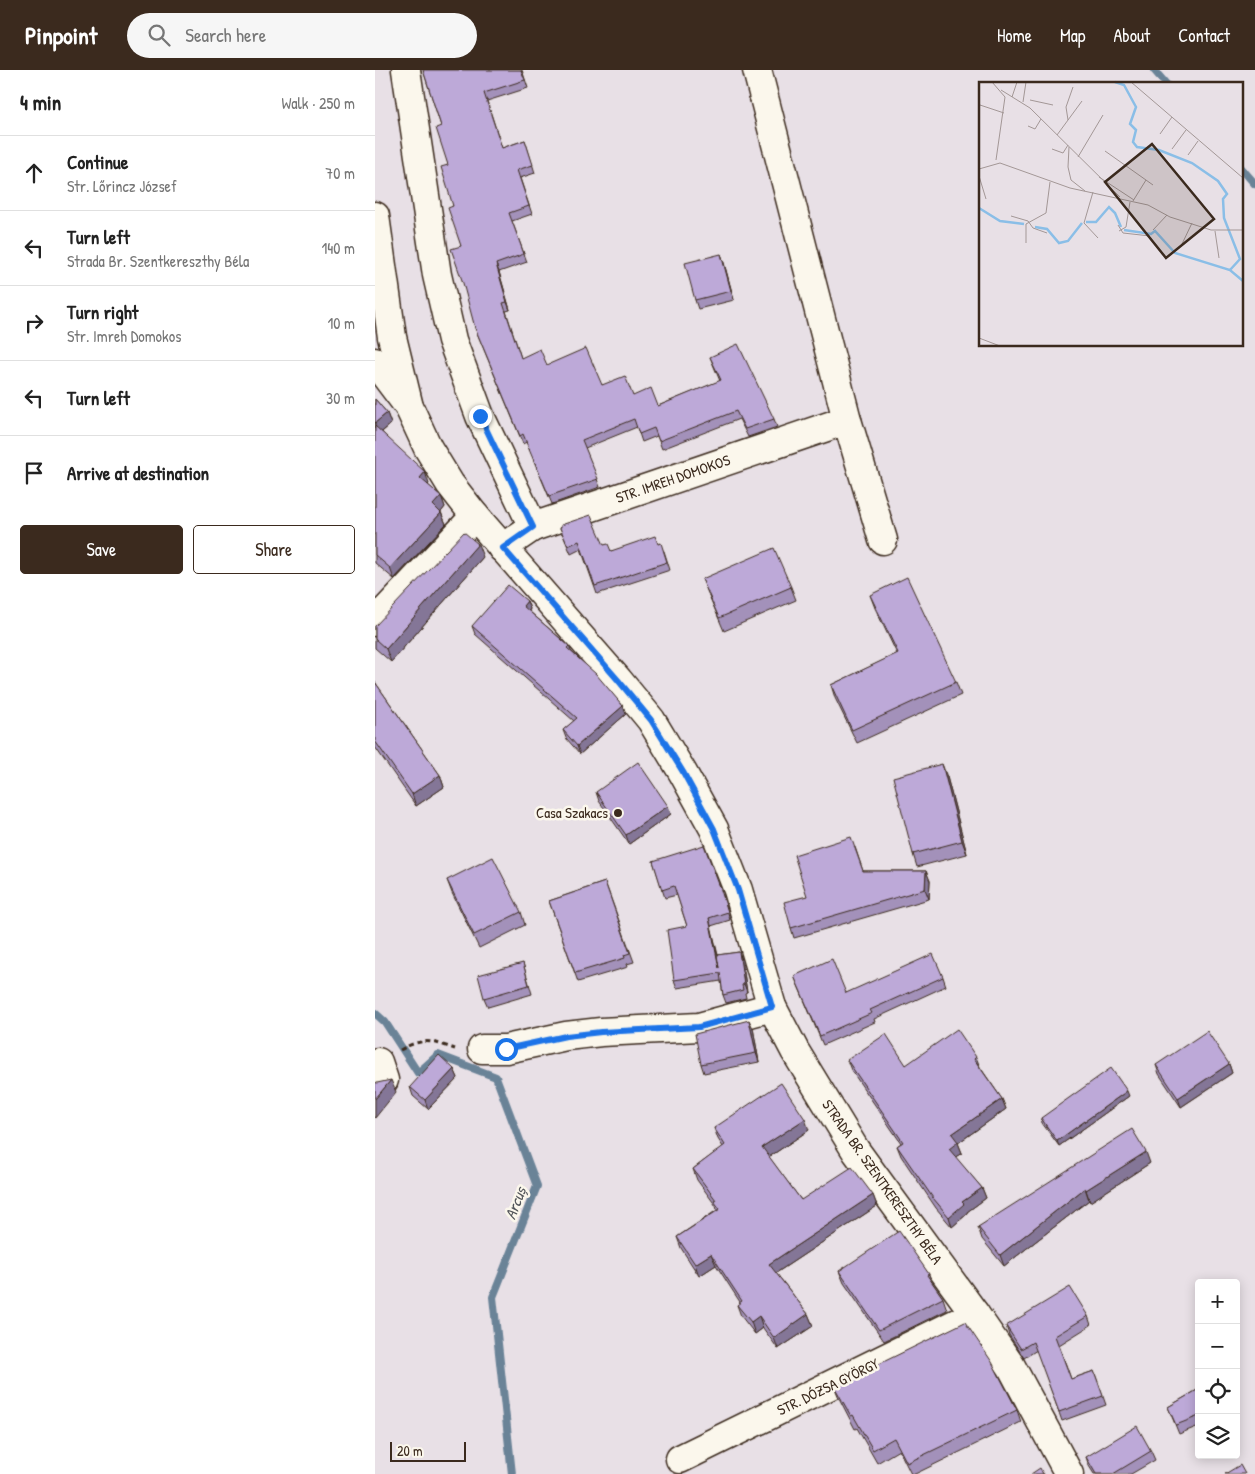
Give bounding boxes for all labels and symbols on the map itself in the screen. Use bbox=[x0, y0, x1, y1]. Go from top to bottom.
inset map bbox=[979, 82, 1243, 346]
route end bbox=[469, 405, 492, 428]
street label: STR. IMREH DOMOKOS bbox=[613, 449, 733, 508]
place label: Casa Szakacs bbox=[536, 802, 608, 823]
marker: Casa Szakacs bbox=[612, 807, 624, 819]
route start bbox=[495, 1038, 518, 1061]
street label: STRADA BR. SZENTKERESZTHY BÉLA bbox=[817, 1095, 948, 1269]
water label: Arcuș bbox=[499, 1182, 532, 1222]
street label: STR. DÓZSA GYÖRGY bbox=[773, 1353, 883, 1420]
scale bar bbox=[390, 1439, 466, 1462]

